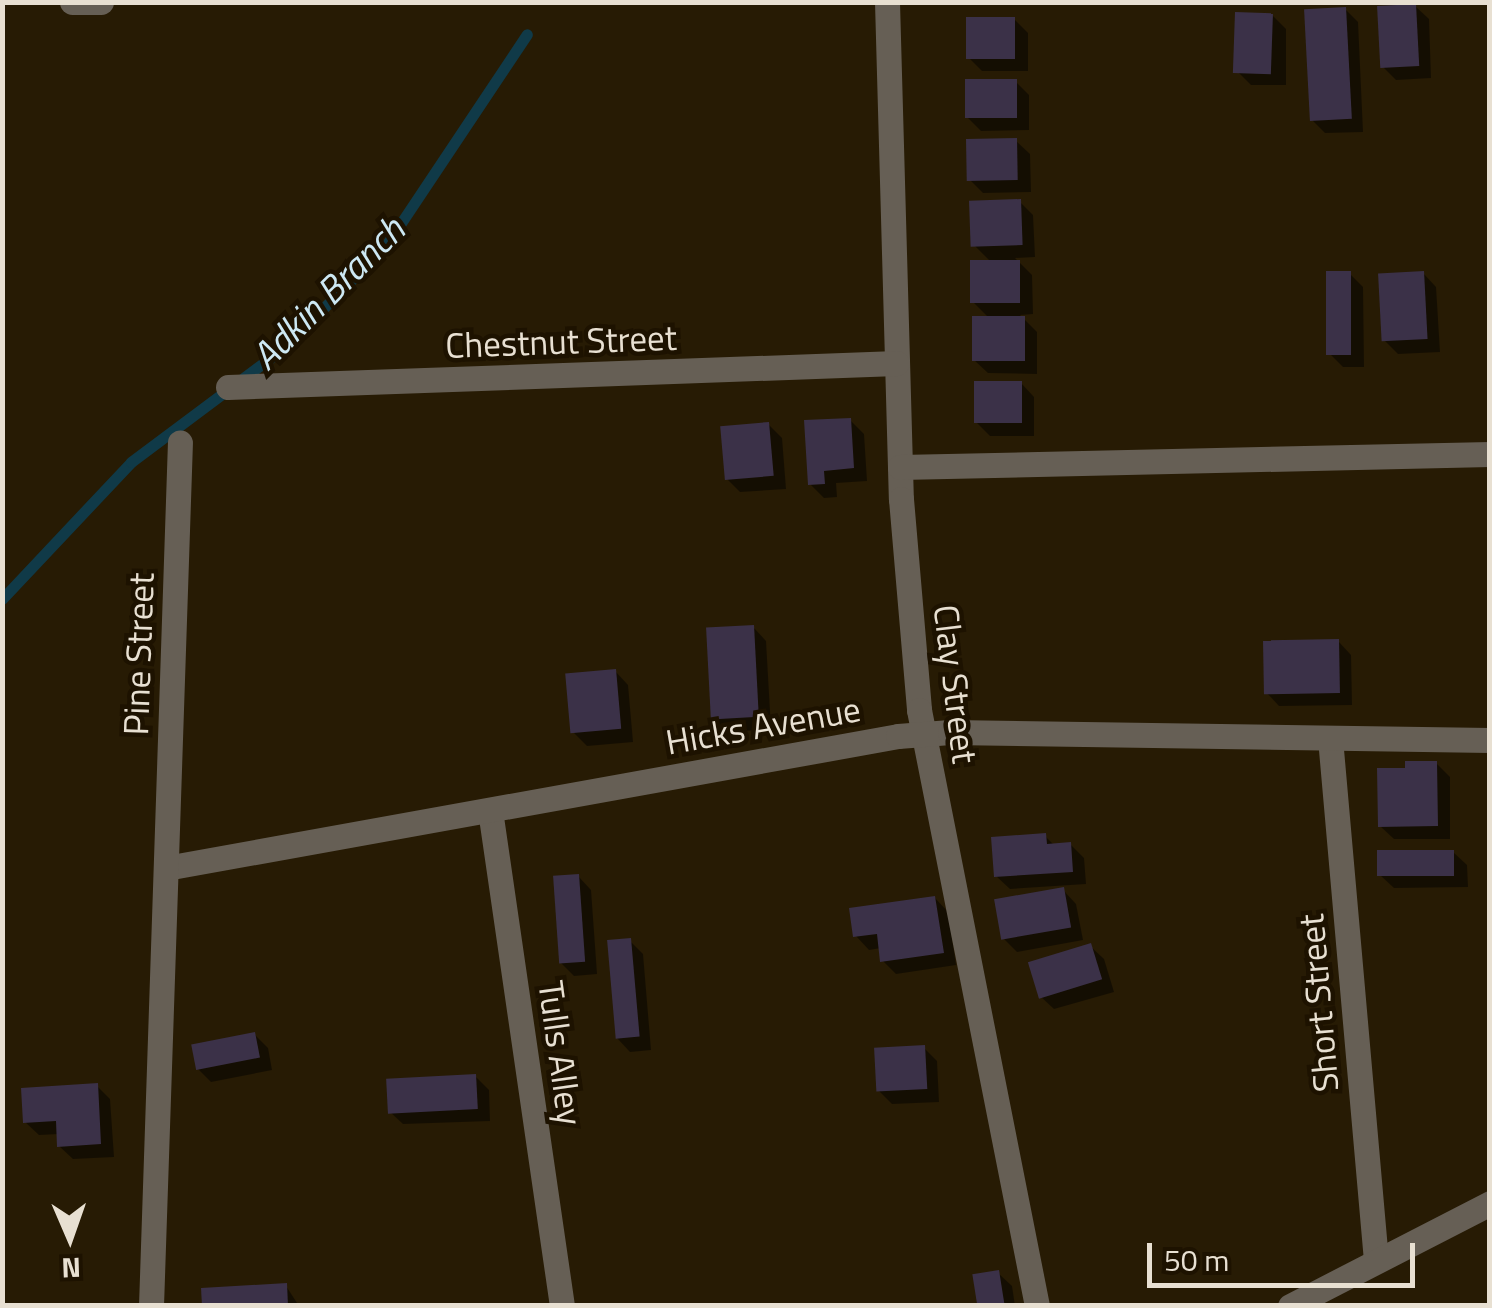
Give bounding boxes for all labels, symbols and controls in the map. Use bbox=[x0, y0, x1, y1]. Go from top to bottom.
water label: Adkin Branch bbox=[242, 207, 414, 379]
street label: Chestnut Street bbox=[445, 316, 677, 366]
street label: Pine Street bbox=[114, 572, 162, 736]
street label: Clay Street bbox=[925, 602, 987, 766]
street label: Hicks Avenue bbox=[662, 687, 864, 763]
street label: Short Street bbox=[1289, 912, 1347, 1094]
street label: Tulls Alley bbox=[530, 978, 592, 1128]
north arrow bbox=[20, 1188, 120, 1288]
scale bar bbox=[1152, 1223, 1420, 1285]
text: 50 m bbox=[1164, 1237, 1229, 1283]
text: N bbox=[61, 1247, 82, 1290]

